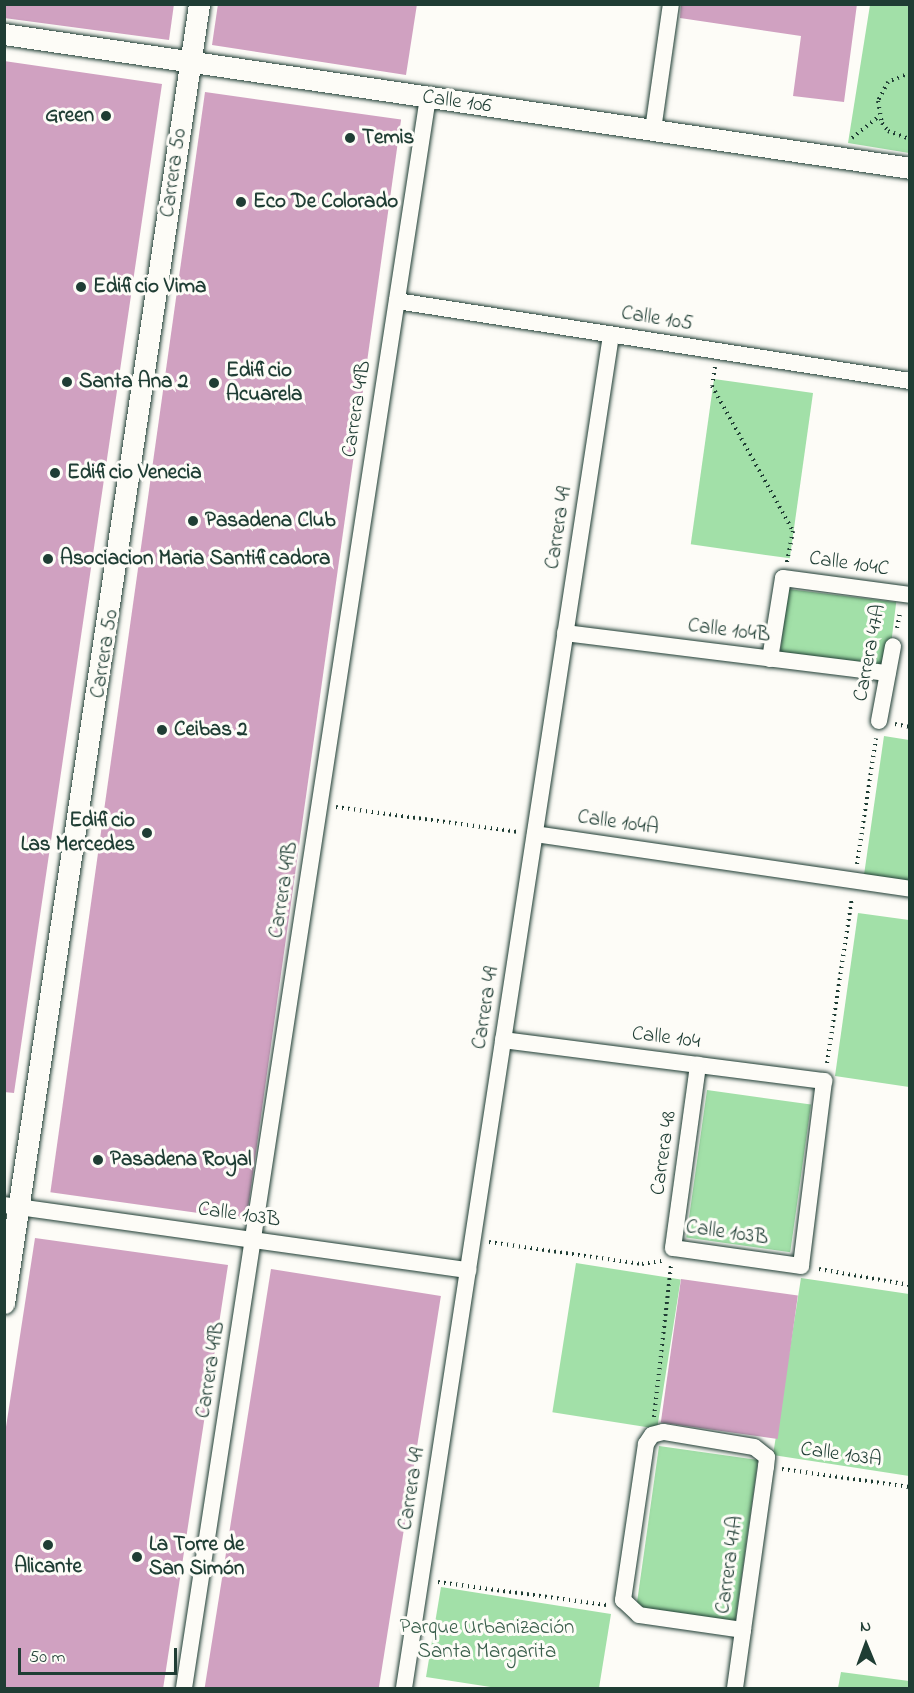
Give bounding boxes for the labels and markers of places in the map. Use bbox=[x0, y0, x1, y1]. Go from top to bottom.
place label: Green bbox=[45, 103, 94, 129]
marker: Green bbox=[99, 109, 113, 123]
place label: Temis bbox=[362, 125, 414, 151]
marker: Temis bbox=[343, 131, 357, 145]
place label: Eco De Colorado bbox=[253, 189, 398, 215]
marker: Eco De Colorado bbox=[234, 195, 248, 209]
place label: Edificio Vima bbox=[93, 274, 206, 300]
marker: Edificio Vima bbox=[74, 280, 88, 294]
place label: Edificio Acuarela bbox=[226, 358, 302, 408]
place label: Santa Ana 2 bbox=[79, 369, 188, 395]
marker: Santa Ana 2 bbox=[60, 375, 74, 389]
marker: Edificio Acuarela bbox=[207, 376, 221, 390]
place label: Edificio Venecia bbox=[67, 460, 202, 486]
marker: Edificio Venecia bbox=[48, 466, 62, 480]
place label: Pasadena Club bbox=[205, 508, 336, 534]
marker: Pasadena Club bbox=[186, 514, 200, 528]
place label: Asociacion Maria Santificadora bbox=[60, 546, 330, 572]
marker: Asociacion Maria Santificadora bbox=[41, 552, 55, 566]
place label: Ceibas 2 bbox=[174, 717, 248, 743]
marker: Ceibas 2 bbox=[155, 723, 169, 737]
place label: Edificio Las Mercedes bbox=[21, 808, 135, 858]
marker: Edificio Las Mercedes bbox=[140, 826, 154, 840]
place label: Pasadena Royal bbox=[110, 1147, 251, 1173]
marker: Pasadena Royal bbox=[91, 1153, 105, 1167]
place label: La Torre de San Simón bbox=[149, 1532, 244, 1582]
marker: Alicante bbox=[41, 1538, 55, 1552]
marker: La Torre de San Simón bbox=[130, 1550, 144, 1564]
place label: Alicante bbox=[14, 1554, 82, 1580]

